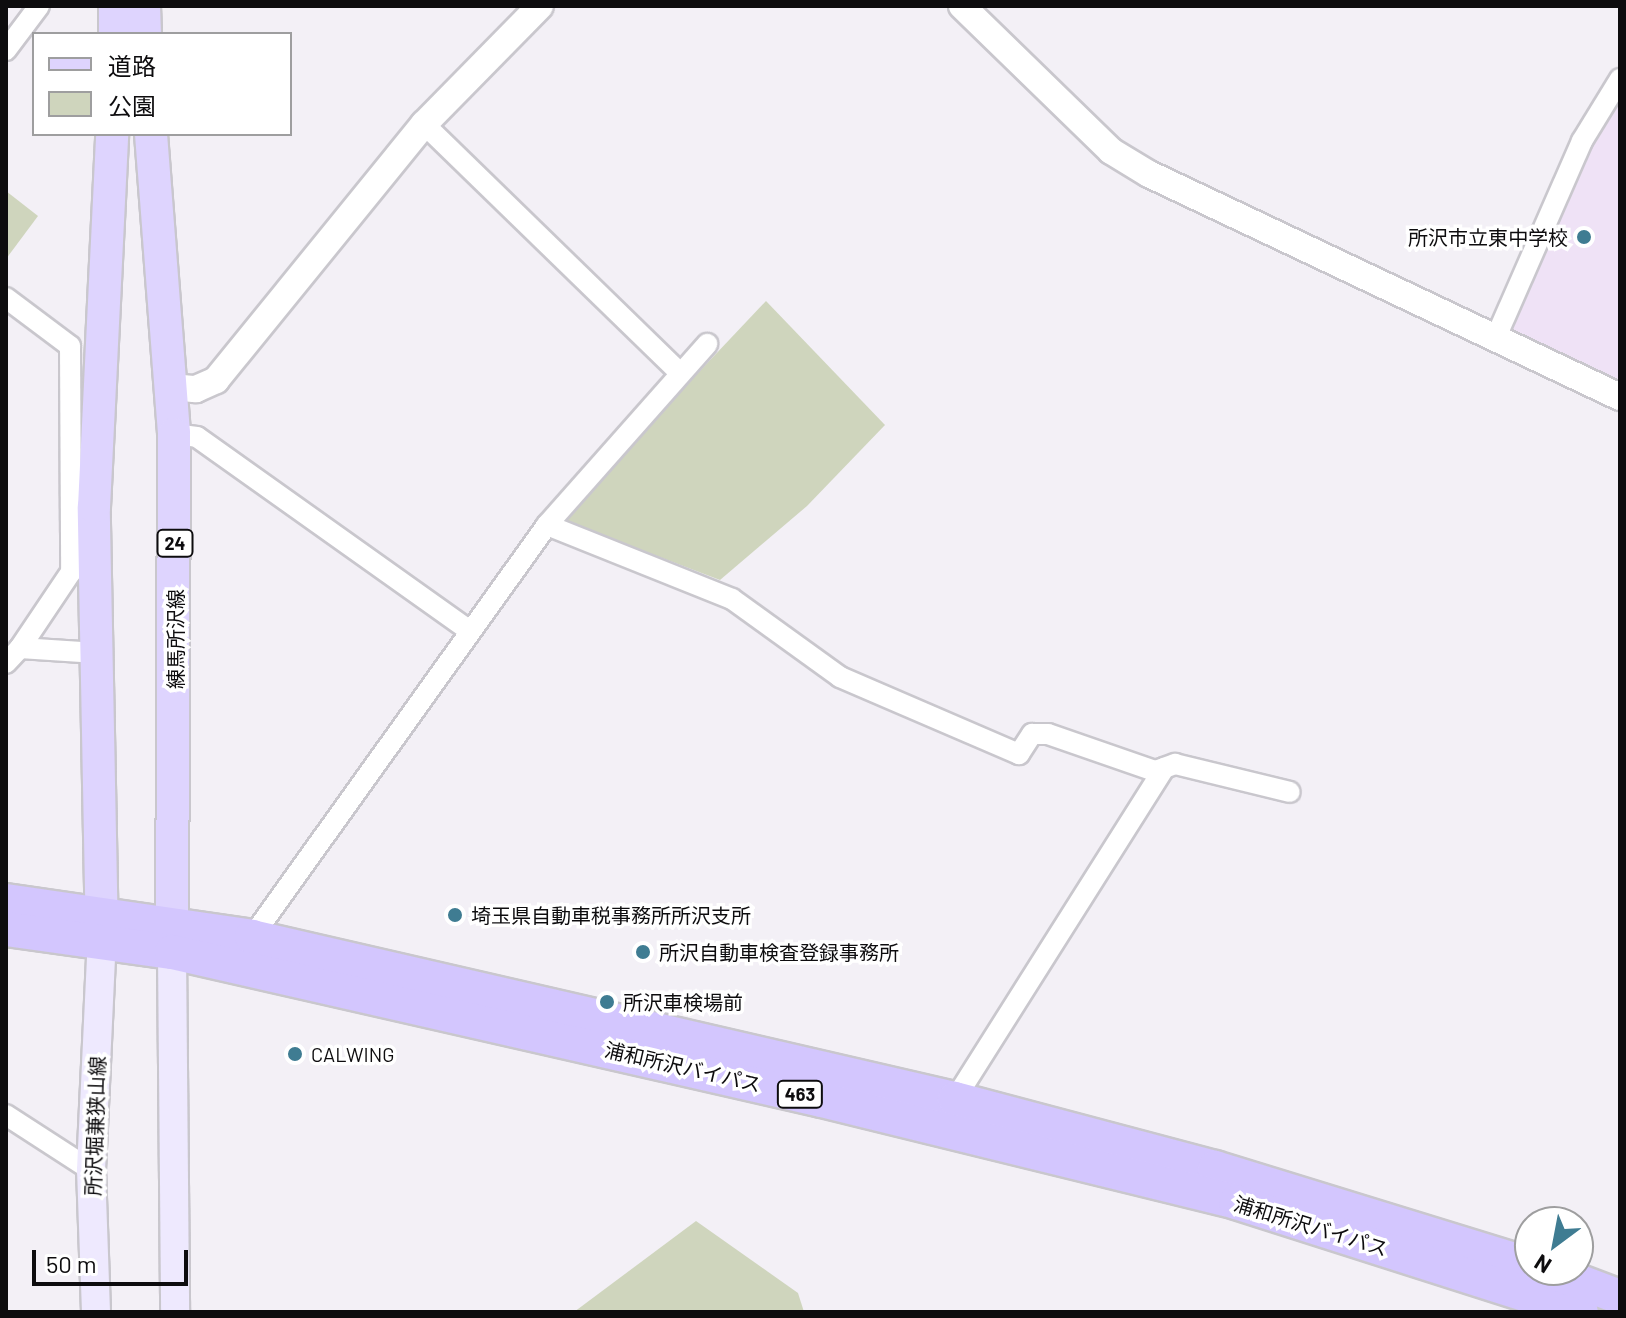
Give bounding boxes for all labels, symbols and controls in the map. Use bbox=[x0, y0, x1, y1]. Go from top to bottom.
legend bbox=[32, 32, 292, 136]
text: 道路 bbox=[108, 51, 156, 80]
text: 公園 bbox=[108, 91, 156, 120]
place label: 所沢市立東中学校 bbox=[1408, 225, 1568, 249]
marker: 所沢市立東中学校 bbox=[1575, 228, 1593, 246]
road number: 24 bbox=[155, 529, 195, 557]
street label: 練馬所沢線 bbox=[163, 589, 187, 689]
place label: 埼玉県自動車税事務所所沢支所 bbox=[471, 903, 751, 927]
marker: 埼玉県自動車税事務所所沢支所 bbox=[446, 906, 464, 924]
place label: 所沢自動車検査登録事務所 bbox=[659, 940, 899, 964]
marker: 所沢自動車検査登録事務所 bbox=[634, 943, 652, 961]
place label: 所沢車検場前 bbox=[623, 990, 743, 1014]
marker: 所沢車検場前 bbox=[598, 993, 616, 1011]
street label: 浦和所沢バイパス bbox=[602, 1037, 764, 1097]
place label: CALWING bbox=[311, 1042, 395, 1066]
marker: CALWING bbox=[286, 1045, 304, 1063]
street label: 所沢堀兼狭山線 bbox=[81, 1056, 109, 1196]
road number: 463 bbox=[776, 1080, 824, 1108]
street label: 浦和所沢バイパス bbox=[1231, 1191, 1391, 1261]
north arrow bbox=[1514, 1206, 1594, 1286]
scale bar bbox=[36, 1234, 192, 1284]
text: 50 m bbox=[46, 1249, 97, 1278]
text: N bbox=[1529, 1250, 1555, 1280]

